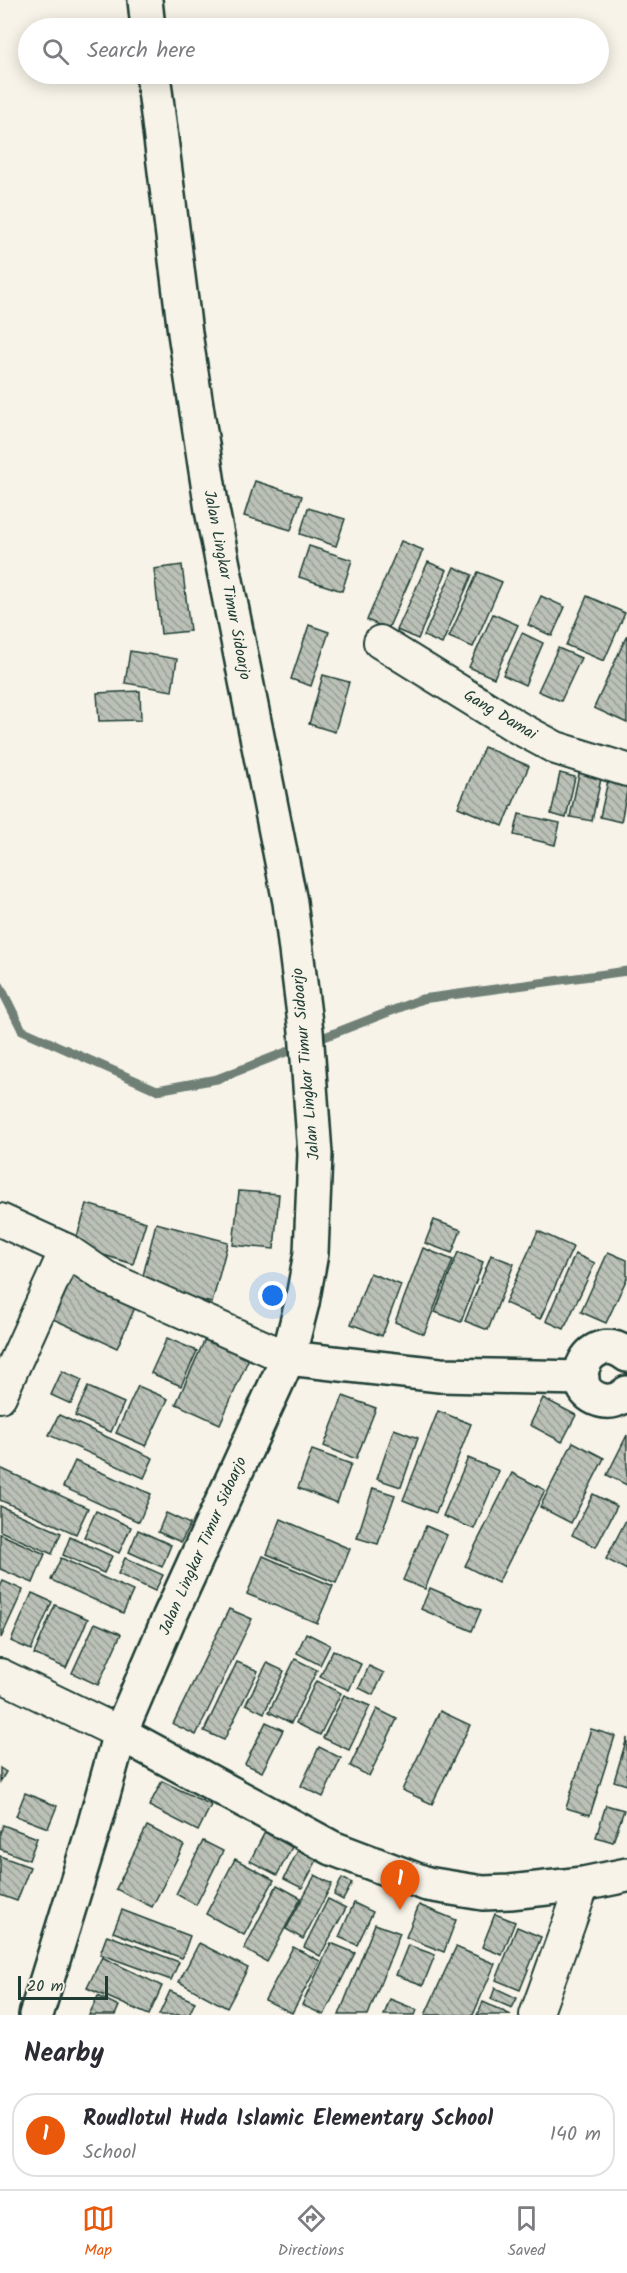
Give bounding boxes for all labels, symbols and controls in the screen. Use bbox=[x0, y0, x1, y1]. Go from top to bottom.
search box bbox=[18, 18, 609, 84]
text: Search here bbox=[87, 34, 195, 69]
icon: search bbox=[39, 35, 72, 68]
street label: Jalan Lingkar Timur Sidoarjo bbox=[196, 488, 258, 682]
street label: Gang Damai bbox=[459, 683, 542, 747]
street label: Jalan Lingkar Timur Sidoarjo bbox=[285, 967, 327, 1161]
your location bbox=[258, 1281, 287, 1310]
street label: Jalan Lingkar Timur Sidoarjo bbox=[152, 1453, 254, 1639]
pin: 1 bbox=[380, 1860, 420, 1910]
scale bar bbox=[18, 1973, 108, 2000]
text: 20 m bbox=[27, 1974, 63, 1999]
text: Nearby bbox=[24, 2033, 104, 2075]
text: Roudlotul Huda Islamic Elementary School bbox=[83, 2102, 493, 2137]
text: 1 bbox=[42, 2119, 49, 2151]
text: 140 m bbox=[550, 2119, 601, 2151]
text: School bbox=[83, 2137, 136, 2169]
tab: Map bbox=[82, 2202, 115, 2263]
tab: Directions bbox=[278, 2202, 344, 2263]
tab: Saved bbox=[507, 2202, 545, 2263]

